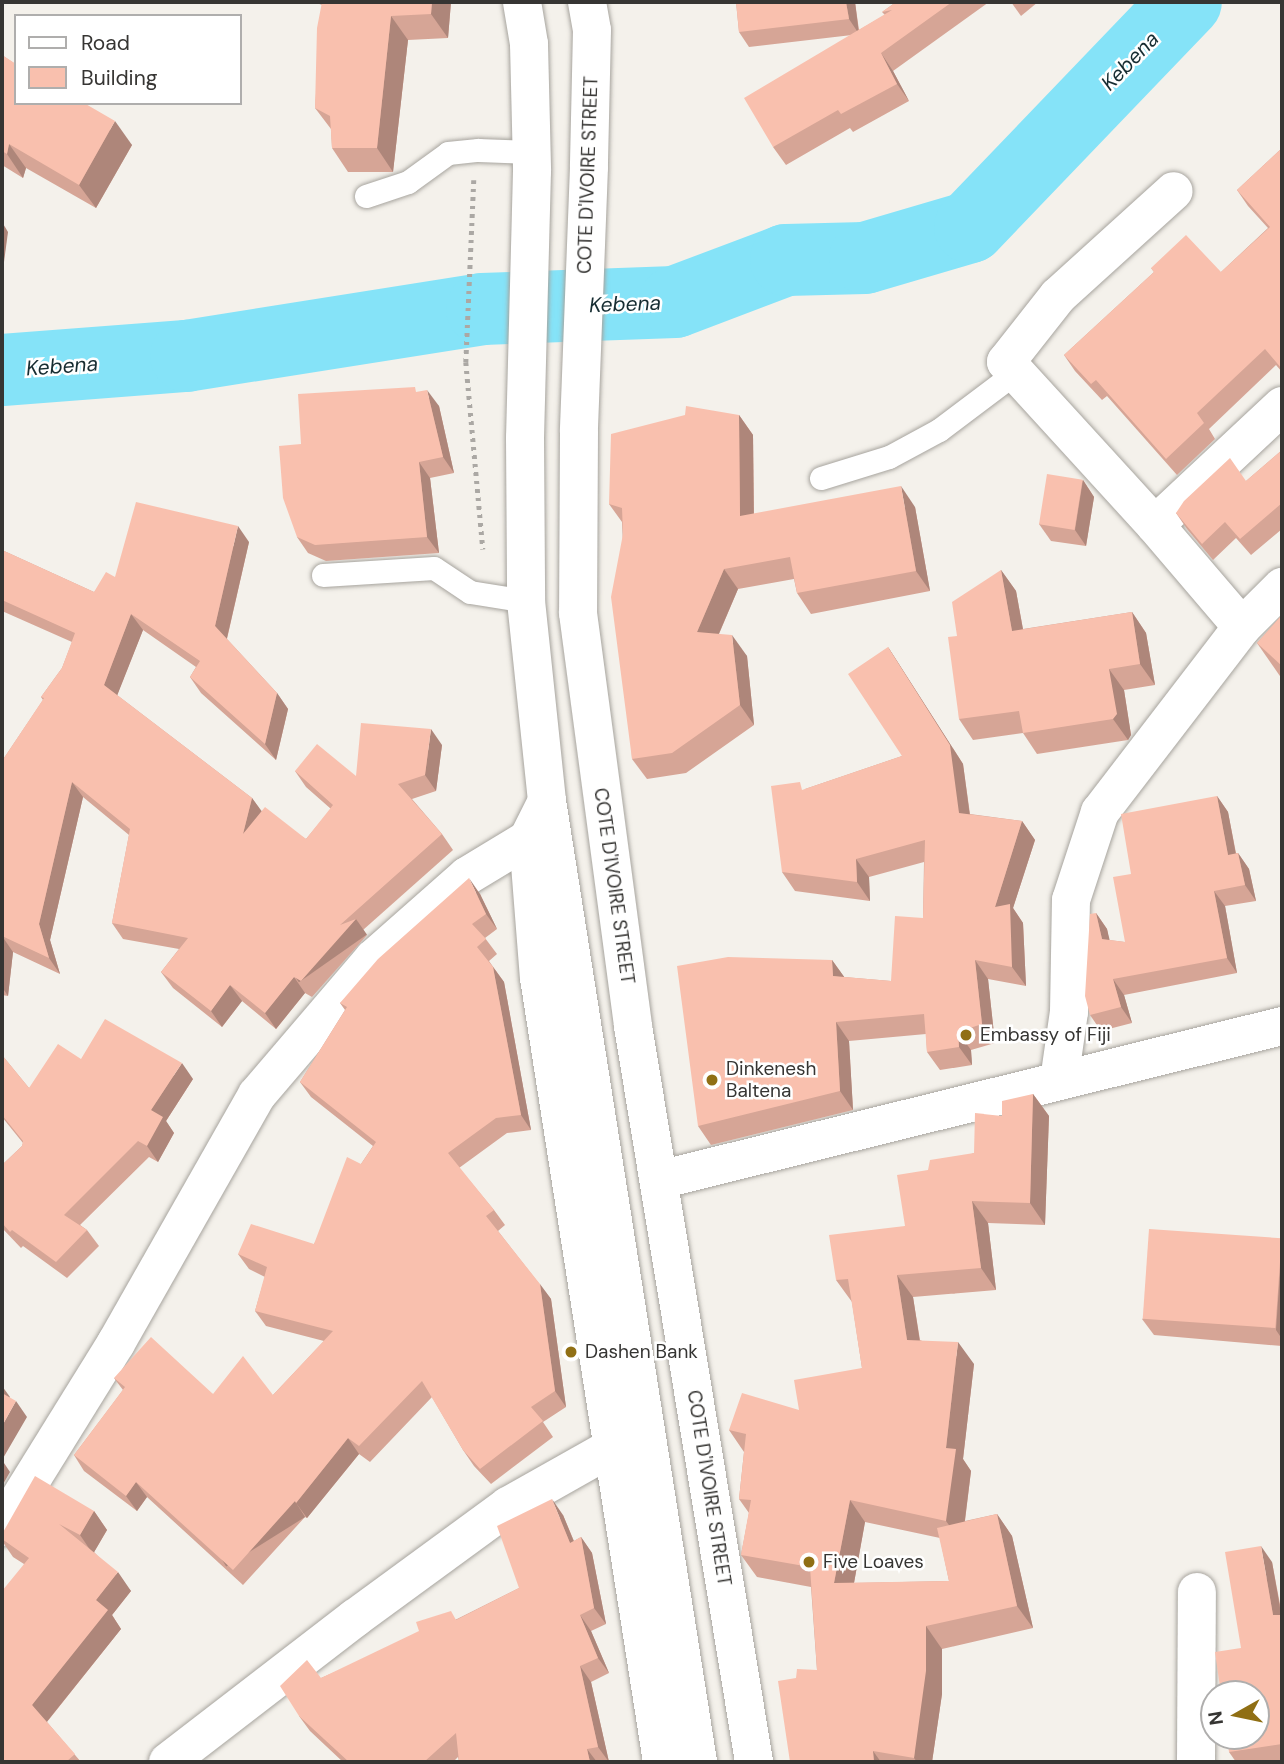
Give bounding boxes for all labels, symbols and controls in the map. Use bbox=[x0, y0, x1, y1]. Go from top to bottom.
legend bbox=[14, 14, 242, 105]
water label: Kebena bbox=[1096, 26, 1164, 96]
text: Road bbox=[81, 29, 130, 57]
text: Building bbox=[81, 64, 157, 92]
street label: COTE D'IVOIRE STREET bbox=[573, 76, 603, 274]
water label: Kebena bbox=[589, 290, 661, 318]
water label: Kebena bbox=[25, 351, 99, 381]
street label: COTE D'IVOIRE STREET bbox=[589, 786, 639, 986]
place label: Embassy of Fiji bbox=[980, 1024, 1111, 1046]
marker: Embassy of Fiji bbox=[958, 1027, 974, 1043]
place label: Dinkenesh Baltena bbox=[726, 1058, 816, 1102]
marker: Dinkenesh Baltena bbox=[704, 1072, 720, 1088]
place label: Dashen Bank bbox=[585, 1341, 698, 1363]
marker: Dashen Bank bbox=[563, 1344, 579, 1360]
street label: COTE D'IVOIRE STREET bbox=[682, 1389, 736, 1587]
place label: Five Loaves bbox=[823, 1551, 924, 1573]
marker: Five Loaves bbox=[801, 1554, 817, 1570]
north arrow bbox=[1200, 1680, 1270, 1750]
text: N bbox=[1202, 1709, 1229, 1727]

